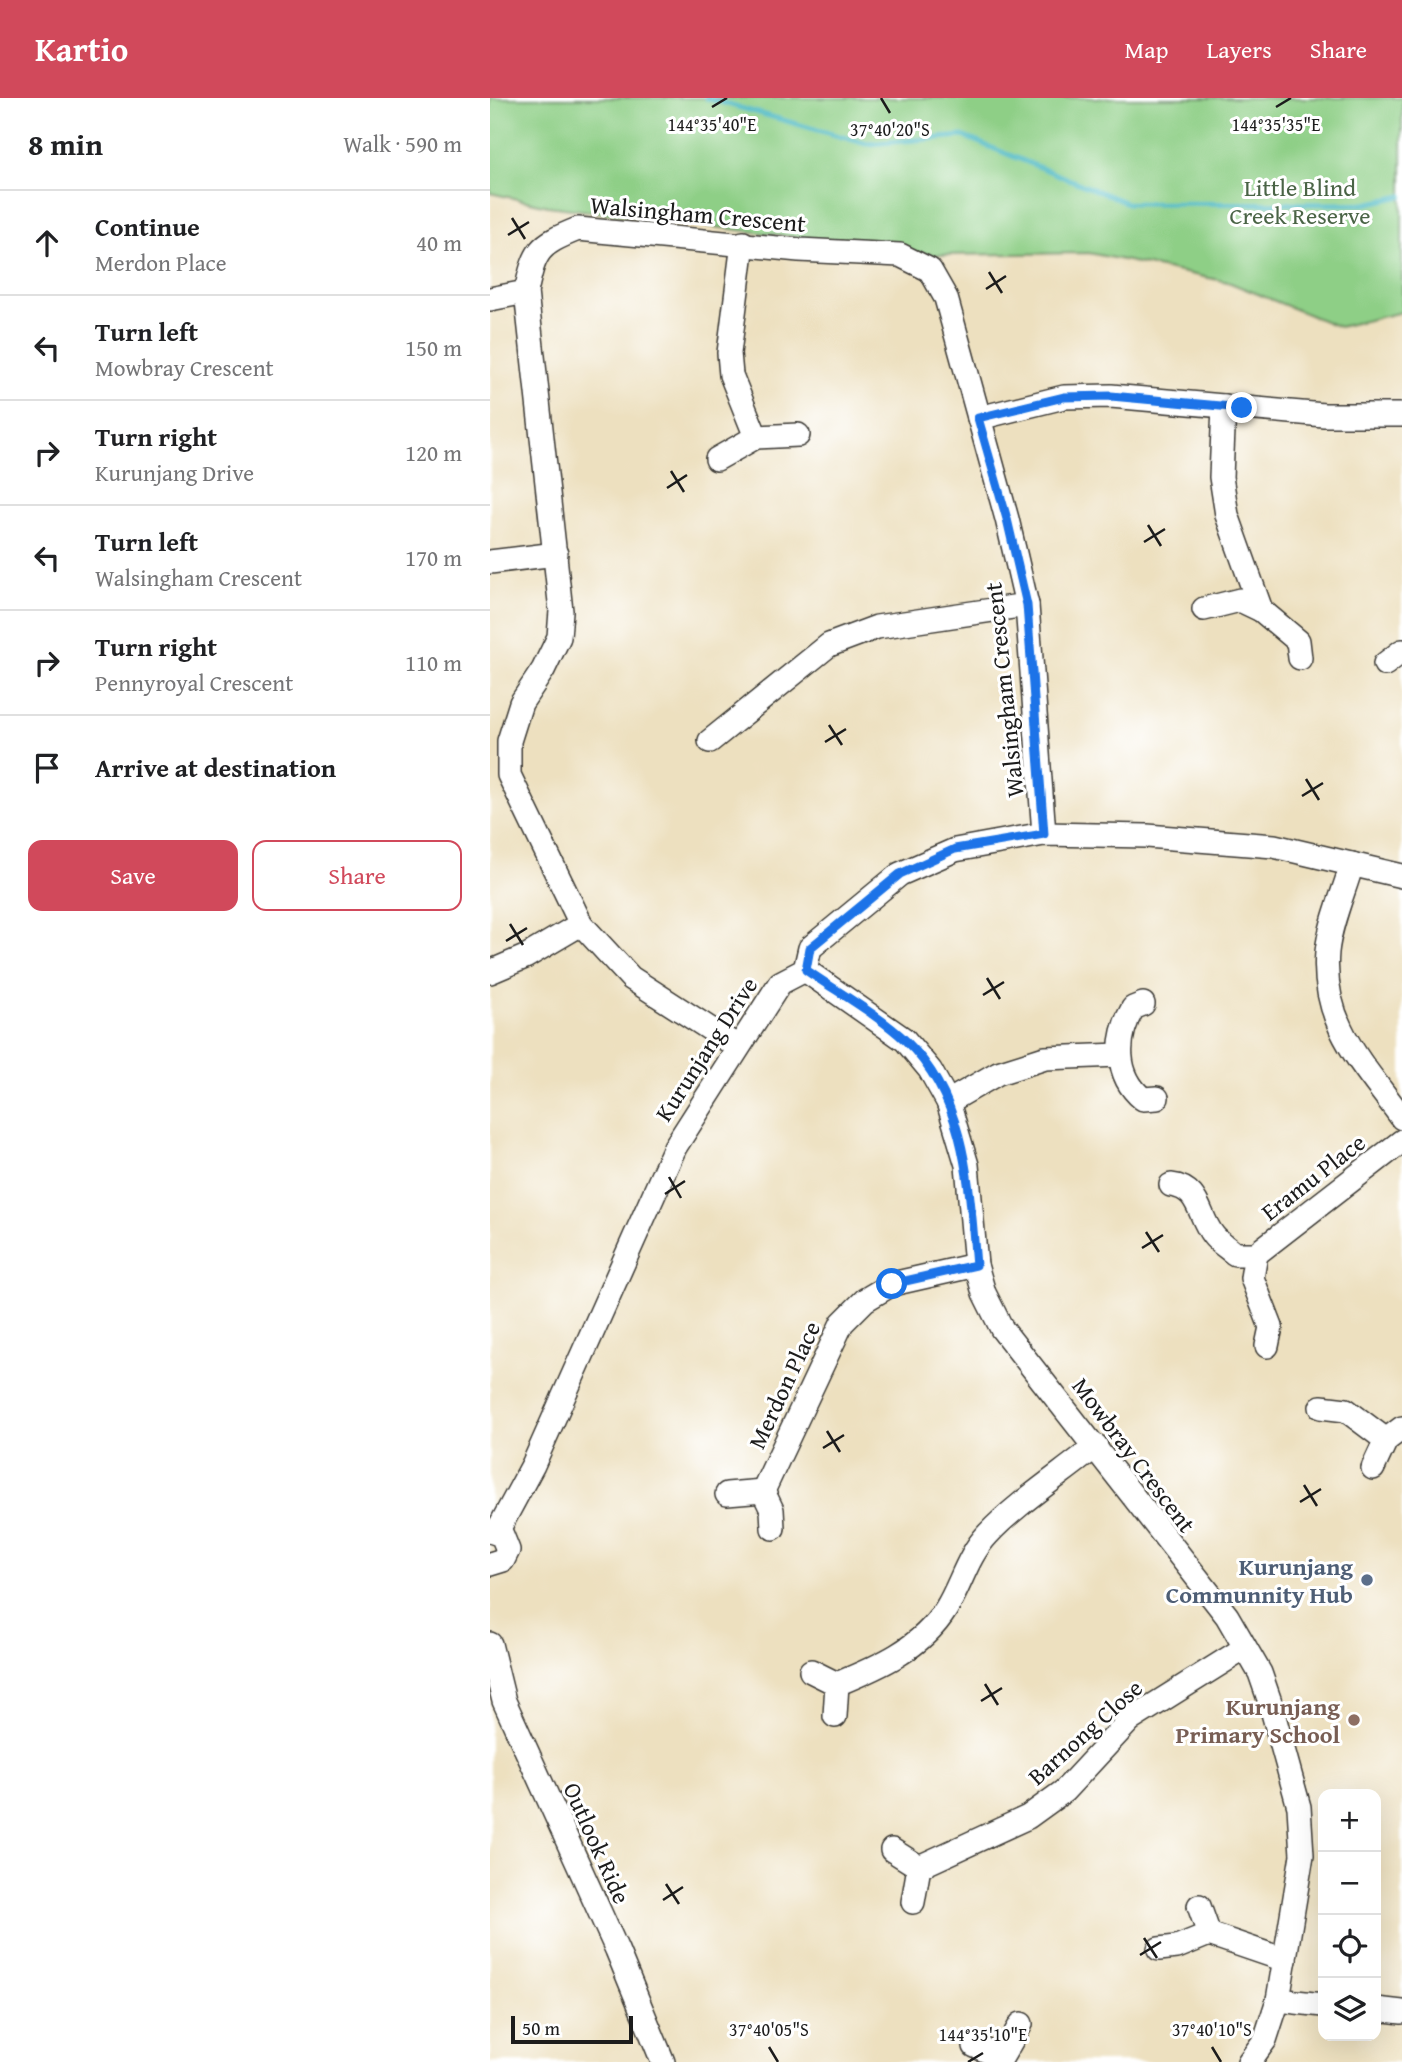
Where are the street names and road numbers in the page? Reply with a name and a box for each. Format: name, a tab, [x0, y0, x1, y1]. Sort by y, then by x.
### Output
street label: Walsingham Crescent	[589, 187, 808, 241]
street label: Walsingham Crescent	[975, 580, 1033, 799]
street label: Kurunjang Drive	[646, 970, 766, 1128]
street label: Eramu Place	[1253, 1125, 1373, 1229]
street label: Merdon Place	[739, 1315, 829, 1455]
street label: Mowbray Crescent	[1064, 1370, 1204, 1540]
street label: Barnong Close	[1020, 1671, 1150, 1793]
street label: Outlook Ride	[555, 1777, 639, 1909]

